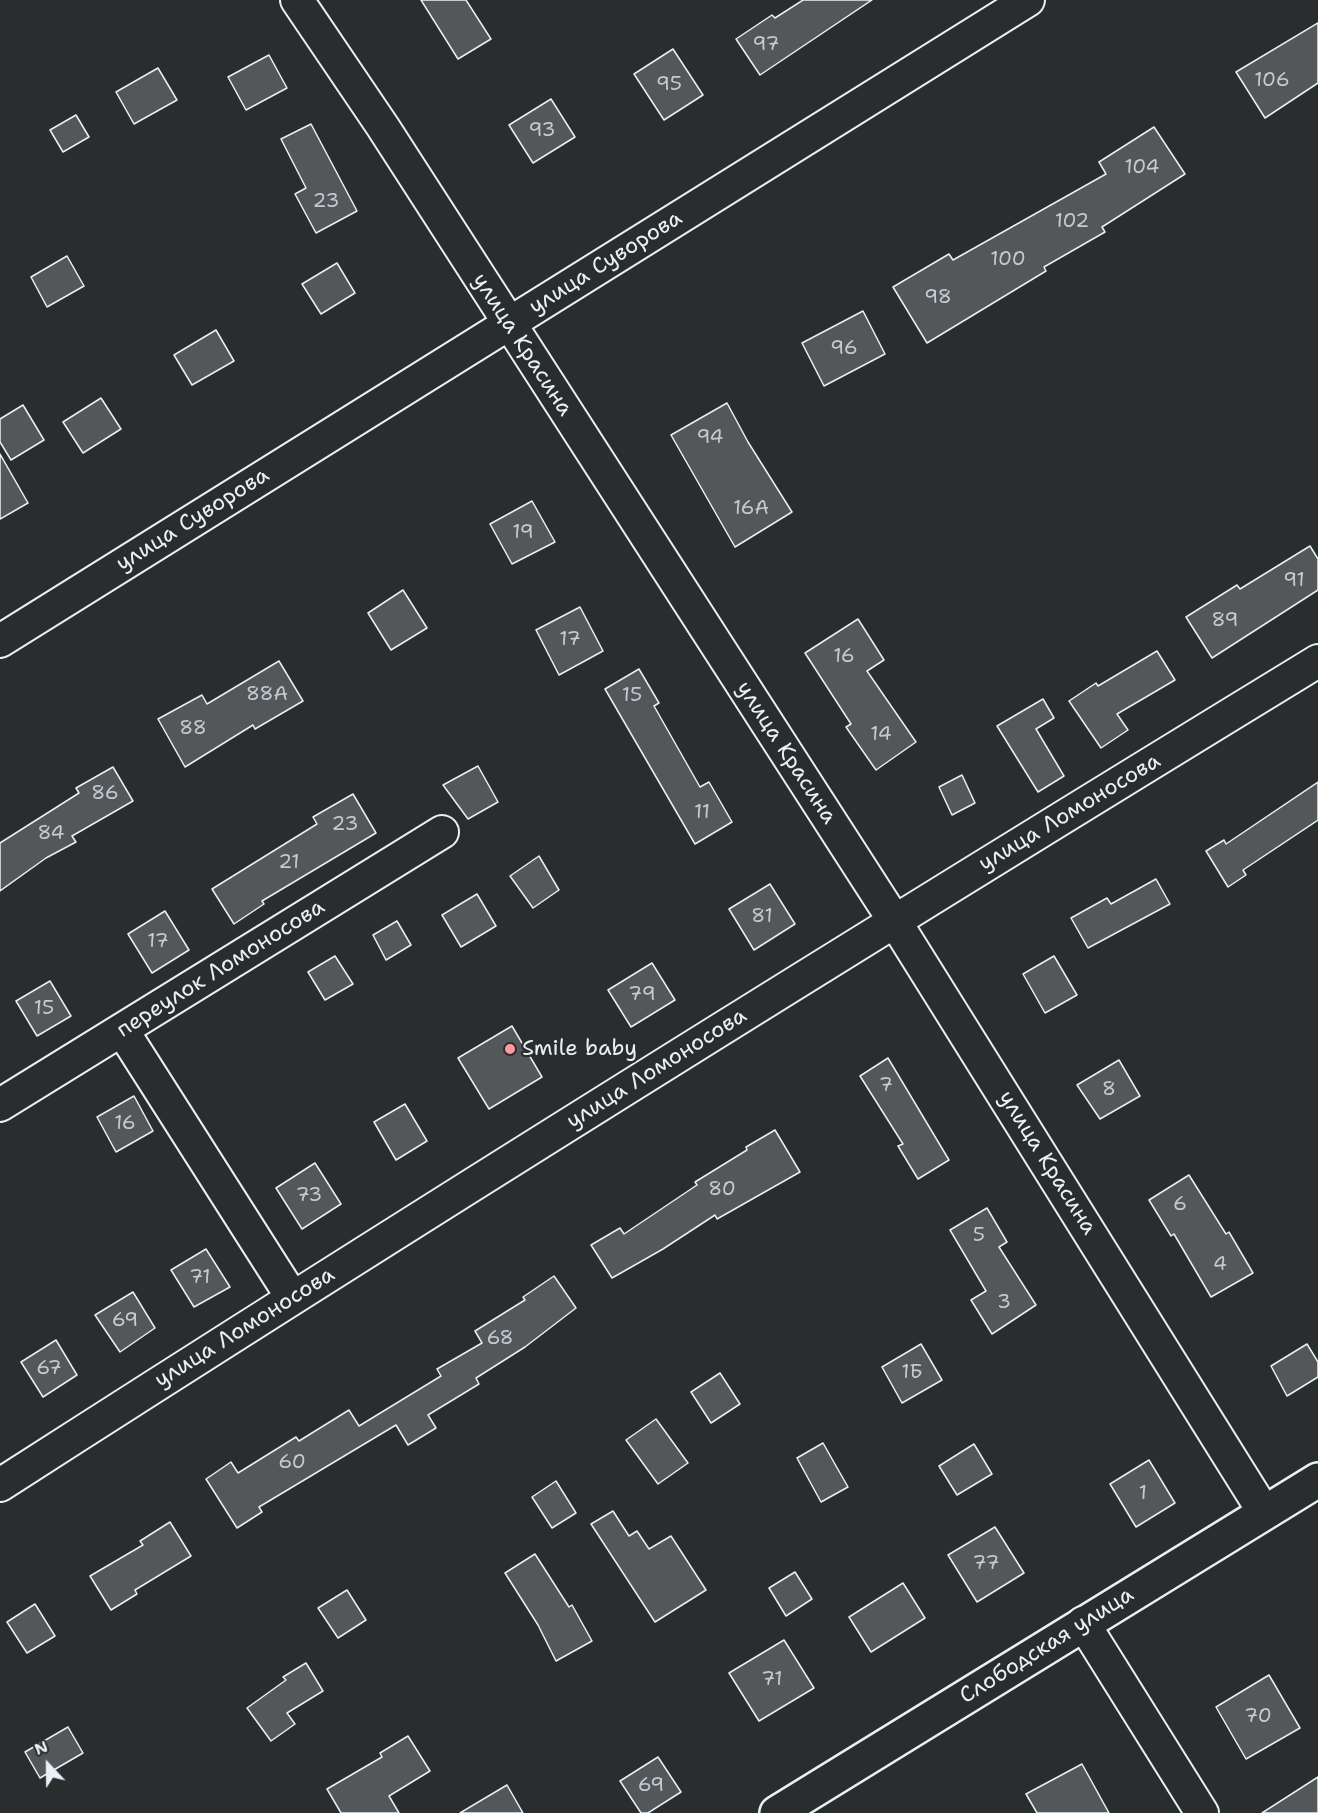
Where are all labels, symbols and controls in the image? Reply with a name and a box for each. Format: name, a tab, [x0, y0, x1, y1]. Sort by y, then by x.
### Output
house number: 97	[753, 33, 779, 57]
house number: 106	[1254, 69, 1290, 93]
house number: 95	[656, 73, 682, 97]
house number: 93	[528, 119, 556, 143]
house number: 104	[1124, 156, 1160, 180]
house number: 23	[313, 190, 339, 214]
street label: улица Суворова	[525, 205, 687, 321]
house number: 102	[1055, 210, 1089, 234]
house number: 100	[990, 248, 1026, 272]
street label: улица Красина	[466, 269, 578, 421]
house number: 98	[924, 286, 952, 310]
house number: 96	[830, 337, 858, 361]
house number: 94	[696, 426, 724, 450]
street label: улица Суворова	[112, 462, 274, 578]
house number: 16А	[733, 497, 769, 521]
house number: 19	[512, 521, 534, 545]
house number: 91	[1283, 569, 1305, 593]
house number: 89	[1212, 609, 1238, 633]
house number: 17	[559, 628, 581, 652]
house number: 16	[833, 645, 855, 669]
street label: улица Красина	[730, 677, 842, 829]
house number: 88А	[246, 683, 288, 707]
house number: 15	[622, 684, 642, 708]
house number: 88	[179, 717, 207, 741]
house number: 14	[870, 723, 892, 747]
street label: улица Ломоносова	[974, 748, 1166, 878]
house number: 86	[91, 782, 119, 806]
house number: 11	[694, 801, 710, 825]
house number: 23	[332, 813, 358, 837]
house number: 84	[37, 822, 65, 846]
house number: 21	[278, 851, 300, 875]
street label: переулок Ломоносова	[112, 894, 330, 1044]
house number: 81	[751, 905, 773, 929]
house number: 17	[147, 930, 169, 954]
house number: 79	[628, 983, 656, 1007]
house number: 15	[34, 997, 54, 1021]
street label: улица Ломоносова	[562, 1003, 752, 1135]
place label: Smile baby	[522, 1036, 637, 1062]
marker: Smile baby	[503, 1042, 517, 1056]
house number: 7	[879, 1074, 893, 1098]
house number: 8	[1102, 1078, 1116, 1102]
street label: улица Красина	[992, 1086, 1102, 1240]
house number: 16	[114, 1112, 136, 1136]
house number: 80	[708, 1178, 736, 1202]
house number: 73	[296, 1184, 322, 1208]
house number: 6	[1173, 1193, 1187, 1217]
house number: 5	[973, 1224, 985, 1248]
house number: 4	[1213, 1253, 1227, 1277]
street label: улица Ломоносова	[150, 1262, 340, 1394]
house number: 71	[189, 1266, 211, 1290]
house number: 3	[997, 1291, 1011, 1315]
house number: 69	[112, 1309, 138, 1333]
house number: 68	[486, 1327, 514, 1351]
house number: 67	[36, 1357, 62, 1381]
house number: 1Б	[901, 1361, 923, 1385]
house number: 60	[278, 1451, 306, 1475]
house number: 1	[1139, 1482, 1147, 1506]
house number: 77	[973, 1552, 999, 1576]
street label: Слободская улица	[955, 1582, 1139, 1710]
house number: 71	[761, 1668, 783, 1692]
house number: 70	[1244, 1705, 1272, 1729]
north arrow	[18, 1735, 78, 1795]
text: N	[31, 1736, 51, 1760]
house number: 69	[638, 1774, 664, 1798]

